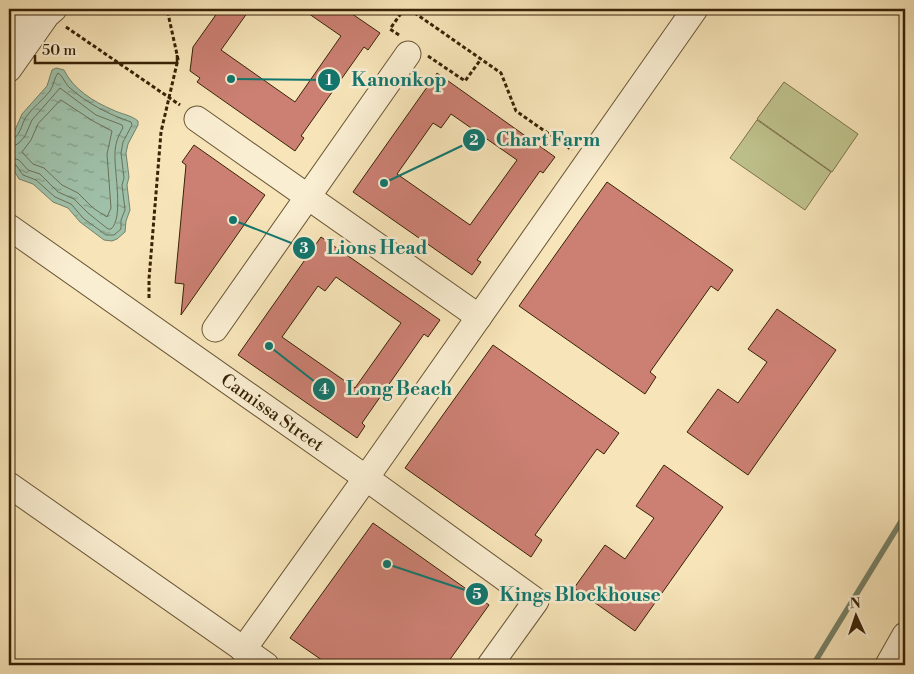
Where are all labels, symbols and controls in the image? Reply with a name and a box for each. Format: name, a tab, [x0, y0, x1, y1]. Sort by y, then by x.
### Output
scale bar	[35, 32, 178, 64]
text: 50 m	[42, 41, 76, 60]
callout: Kanonkop	[317, 63, 457, 97]
text: Kanonkop	[351, 68, 447, 92]
text: 1	[325, 71, 333, 90]
callout: Chart Farm	[461, 123, 611, 157]
text: Chart Farm	[496, 128, 600, 152]
text: 2	[469, 131, 479, 150]
callout: Lions Head	[292, 231, 438, 265]
text: Lions Head	[326, 236, 428, 260]
text: 3	[299, 239, 309, 258]
street label: Camissa Street	[216, 368, 329, 457]
callout: Long Beach	[311, 372, 462, 406]
text: Long Beach	[346, 377, 452, 401]
text: 4	[319, 380, 329, 399]
callout: Kings Blockhouse	[465, 577, 671, 611]
text: Kings Blockhouse	[499, 583, 661, 607]
text: 5	[472, 585, 482, 604]
north arrow	[832, 592, 882, 642]
text: N	[849, 595, 861, 613]

